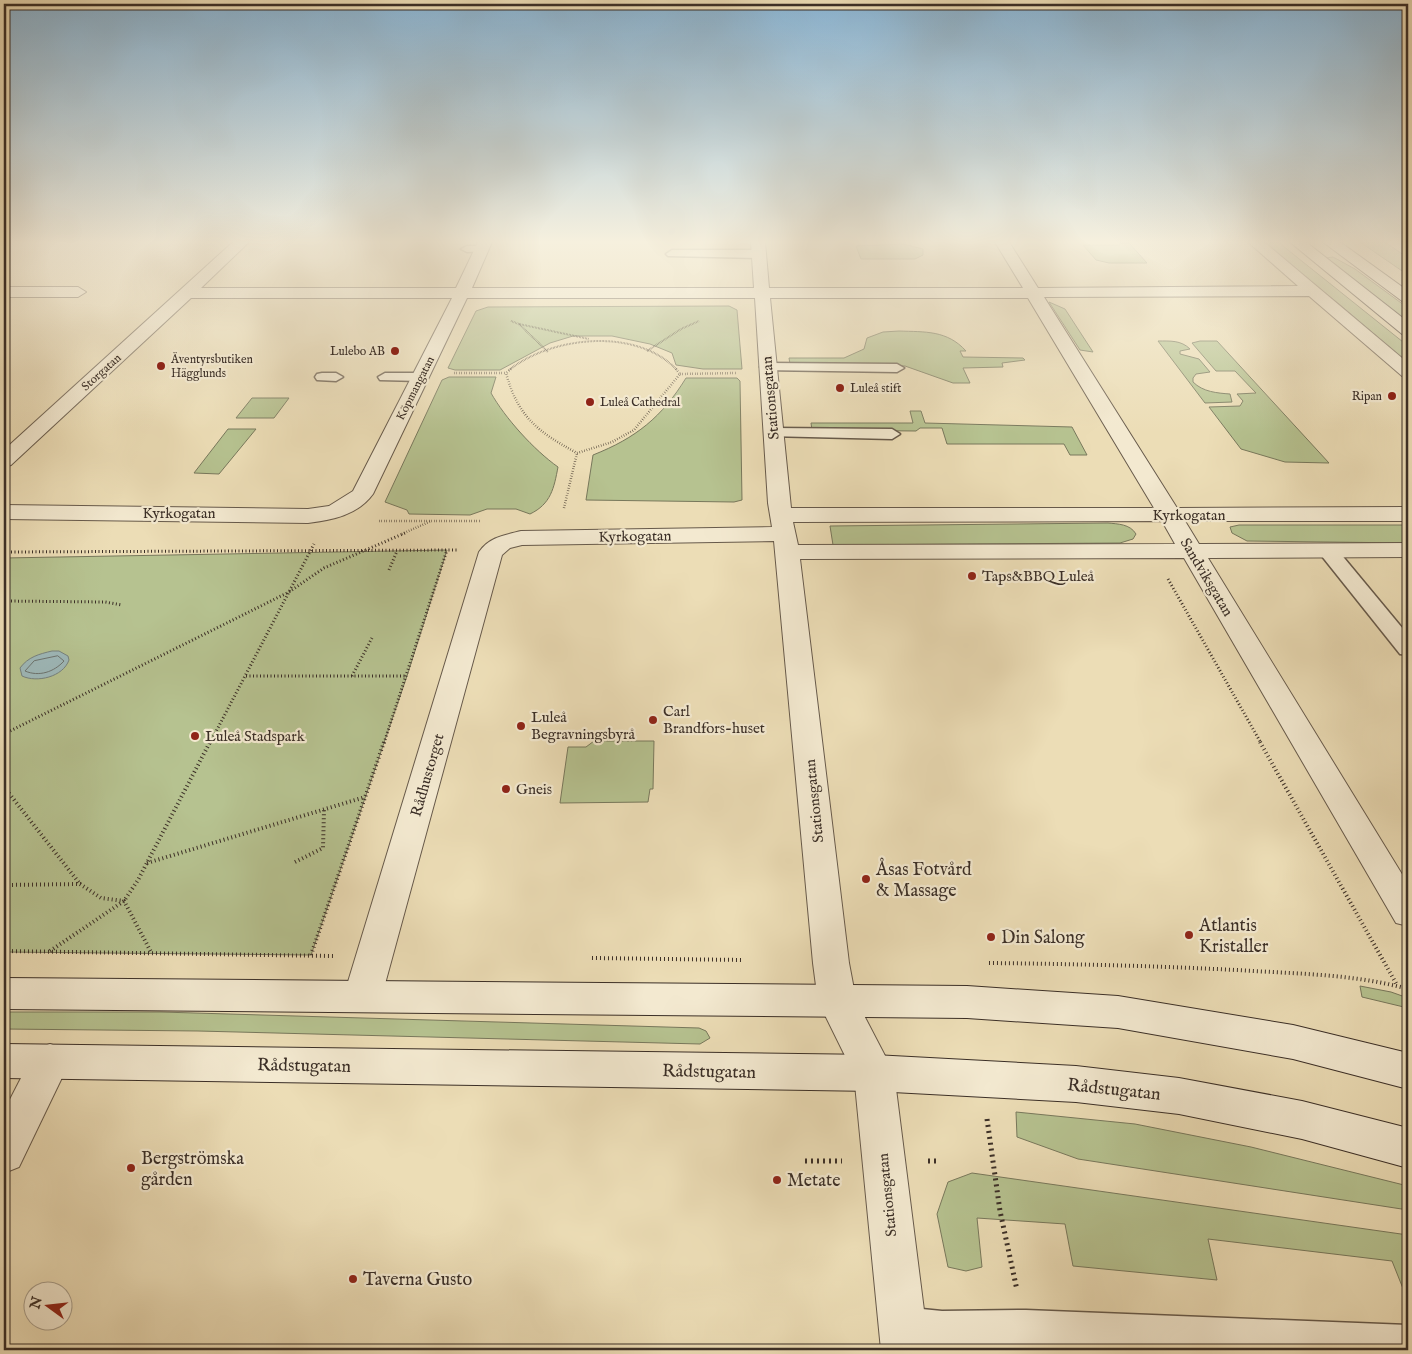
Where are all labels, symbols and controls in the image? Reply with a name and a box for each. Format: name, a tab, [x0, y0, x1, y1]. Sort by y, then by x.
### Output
place label: Lulebo AB	[330, 344, 385, 359]
marker: Lulebo AB	[389, 345, 401, 357]
street label: Storgatan	[78, 350, 125, 394]
place label: Äventyrsbutiken Hägglunds	[170, 351, 253, 381]
street label: Köpmangatan	[393, 353, 439, 423]
street label: Stationsgatan	[757, 355, 784, 441]
marker: Äventyrsbutiken Hägglunds	[155, 360, 167, 372]
place label: Luleå stift	[850, 381, 901, 396]
marker: Luleå stift	[834, 382, 846, 394]
place label: Ripan	[1352, 389, 1383, 405]
marker: Ripan	[1386, 390, 1398, 402]
place label: Luleå Cathedral	[600, 395, 681, 410]
marker: Luleå Cathedral	[584, 396, 596, 408]
street label: Kyrkogatan	[143, 504, 215, 523]
street label: Kyrkogatan	[1153, 506, 1225, 525]
street label: Kyrkogatan	[598, 526, 672, 547]
street label: Sandviksgatan	[1176, 535, 1237, 620]
place label: Taps&BBQ Luleå	[982, 567, 1095, 586]
marker: Taps&BBQ Luleå	[966, 570, 978, 582]
place label: Carl Brandfors-huset	[663, 702, 765, 738]
place label: Luleå Begravningsbyrå	[531, 708, 636, 744]
marker: Carl Brandfors-huset	[647, 714, 659, 726]
marker: Luleå Begravningsbyrå	[515, 720, 527, 732]
place label: Luleå Stadspark	[205, 727, 306, 746]
marker: Luleå Stadspark	[189, 730, 201, 742]
street label: Rådhustorget	[407, 731, 448, 819]
street label: Stationsgatan	[801, 758, 828, 844]
place label: Gneis	[516, 780, 552, 799]
marker: Gneis	[500, 783, 512, 795]
place label: Åsas Fotvård & Massage	[875, 857, 972, 903]
marker: Åsas Fotvård & Massage	[860, 873, 872, 885]
place label: Atlantis Kristaller	[1198, 915, 1269, 959]
place label: Din Salong	[1001, 927, 1085, 950]
marker: Atlantis Kristaller	[1183, 929, 1195, 941]
marker: Din Salong	[985, 931, 997, 943]
street label: Rådstugatan	[257, 1054, 352, 1079]
street label: Rådstugatan	[662, 1060, 757, 1085]
street label: Rådstugatan	[1066, 1074, 1162, 1107]
place label: Bergströmska gården	[141, 1148, 244, 1192]
street label: Stationsgatan	[874, 1152, 901, 1238]
marker: Bergströmska gården	[125, 1162, 137, 1174]
place label: Metate	[787, 1170, 840, 1193]
marker: Metate	[771, 1174, 783, 1186]
place label: Taverna Gusto	[363, 1269, 472, 1292]
marker: Taverna Gusto	[347, 1273, 359, 1285]
north arrow	[22, 1282, 72, 1332]
text: N	[26, 1295, 47, 1312]

